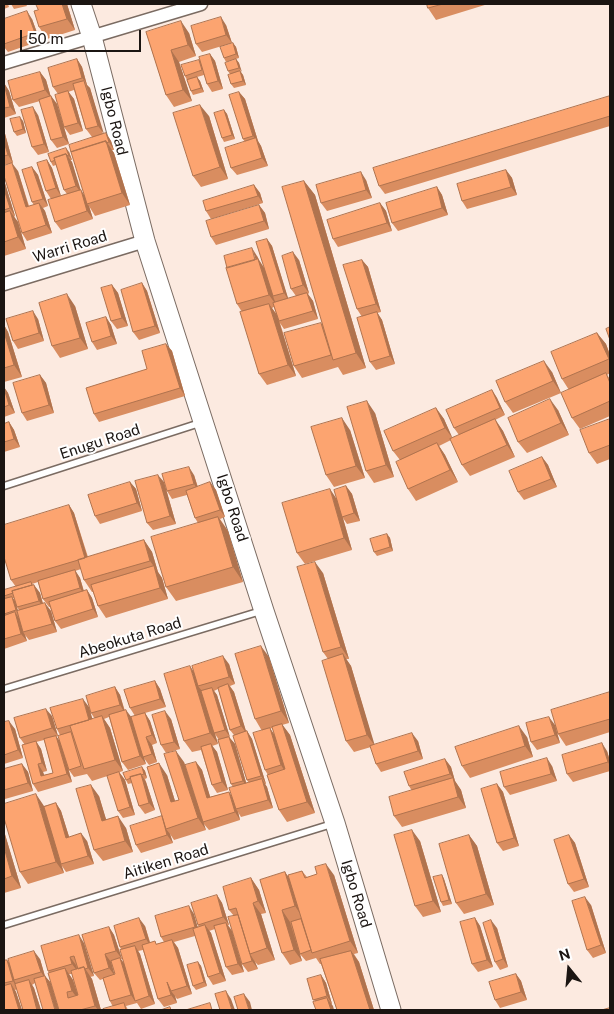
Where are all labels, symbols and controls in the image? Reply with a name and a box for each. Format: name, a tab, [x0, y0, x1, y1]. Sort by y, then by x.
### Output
scale bar	[22, 20, 144, 52]
text: 50 m	[28, 30, 63, 47]
street label: Igbo Road	[97, 85, 131, 157]
street label: Warri Road	[31, 227, 109, 267]
street label: Enugu Road	[58, 421, 142, 463]
street label: Igbo Road	[213, 472, 251, 544]
street label: Abeokuta Road	[76, 614, 184, 662]
street label: Aitiken Road	[121, 840, 211, 884]
street label: Igbo Road	[337, 858, 375, 930]
north arrow	[544, 944, 594, 994]
text: N	[557, 945, 572, 964]

